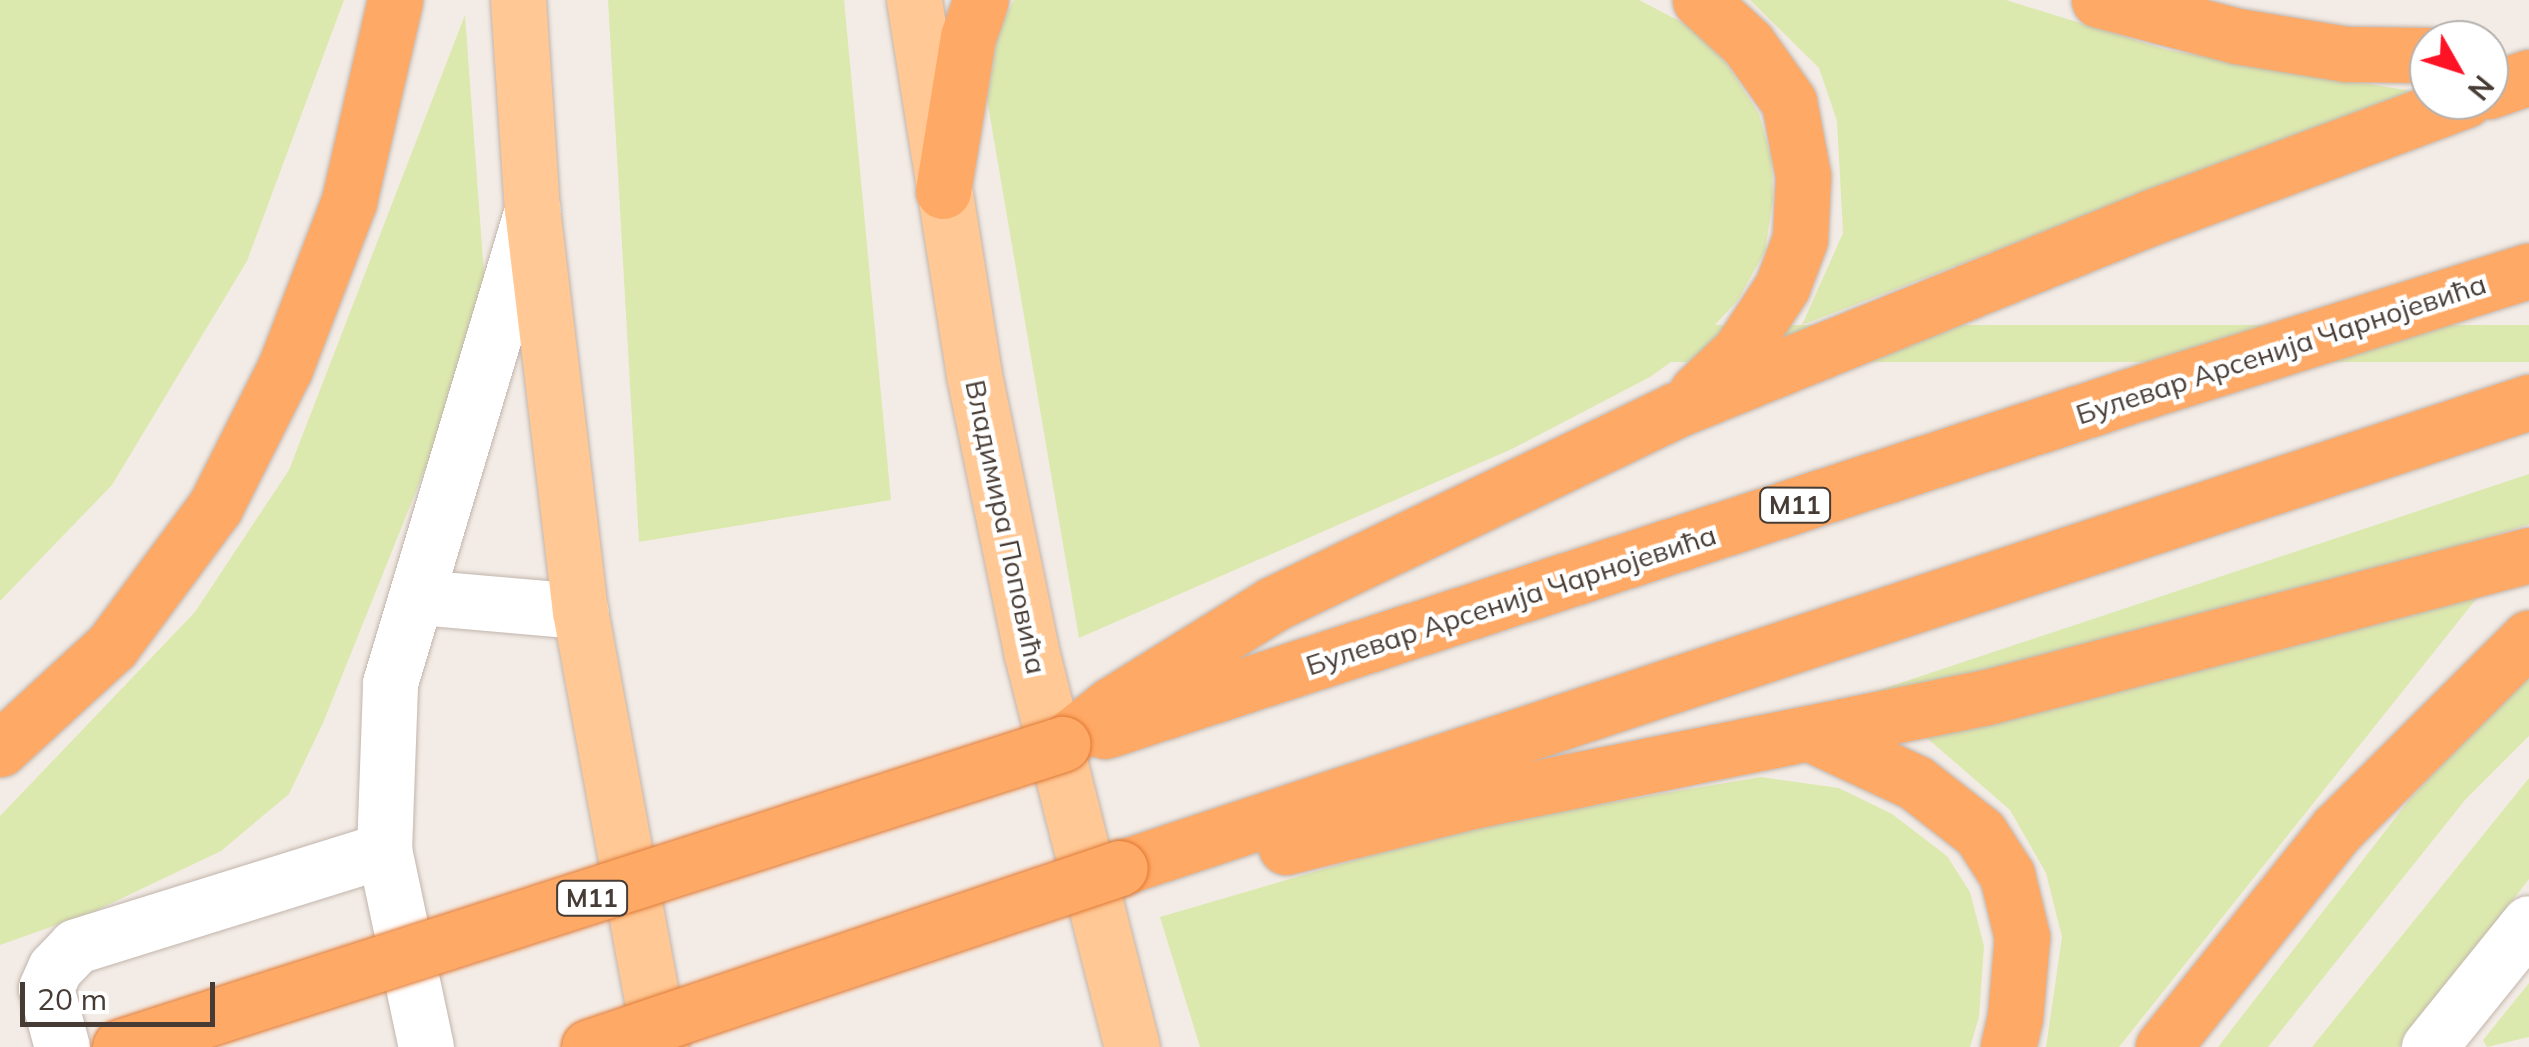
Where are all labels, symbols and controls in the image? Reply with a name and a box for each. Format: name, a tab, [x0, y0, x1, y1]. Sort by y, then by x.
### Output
north arrow	[2409, 20, 2509, 120]
text: N	[2461, 69, 2501, 107]
street label: Булевар Арсенија Чарнојевића	[2072, 267, 2490, 431]
street label: Владимира Поповића	[958, 377, 1054, 677]
road number: M11	[1758, 485, 1832, 525]
street label: Булевар Арсенија Чарнојевића	[1302, 518, 1720, 682]
road number: M11	[554, 878, 630, 918]
scale bar	[25, 962, 220, 1024]
text: 20 m	[37, 980, 107, 1018]

